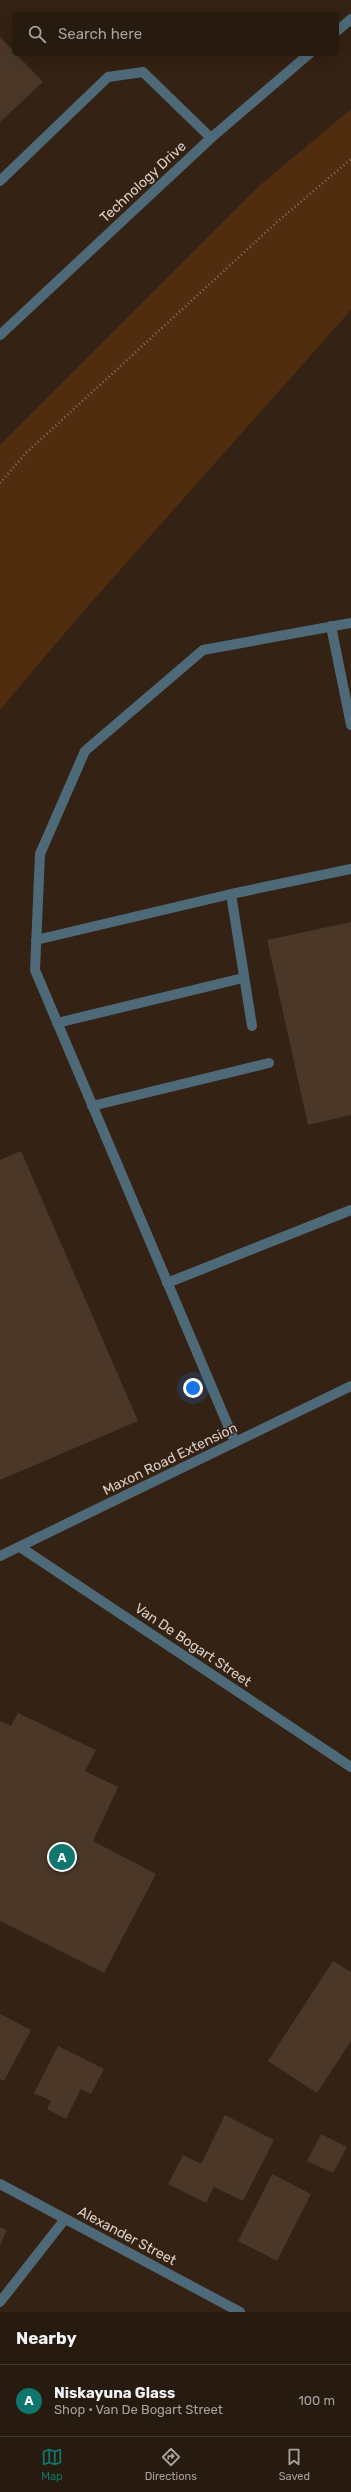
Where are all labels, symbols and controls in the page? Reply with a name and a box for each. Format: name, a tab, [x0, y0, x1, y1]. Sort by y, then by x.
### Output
search box	[12, 12, 339, 56]
icon: search	[26, 23, 48, 45]
text: Search here	[58, 25, 142, 43]
street label: Technology Drive	[96, 138, 190, 226]
your location	[183, 1378, 203, 1398]
street label: Maxon Road Extension	[100, 1419, 240, 1499]
street label: Van De Bogart Street	[131, 1600, 255, 1691]
pin: A	[49, 1842, 75, 1872]
street label: Alexander Street	[75, 2203, 180, 2269]
text: Nearby	[16, 2328, 77, 2348]
text: Niskayuna Glass	[54, 2384, 175, 2402]
text: A	[24, 2393, 34, 2408]
text: 100 m	[298, 2393, 335, 2408]
text: Shop · Van De Bogart Street	[54, 2402, 223, 2417]
tab: Map	[41, 2446, 63, 2483]
tab: Directions	[145, 2446, 197, 2483]
tab: Saved	[279, 2446, 310, 2483]

